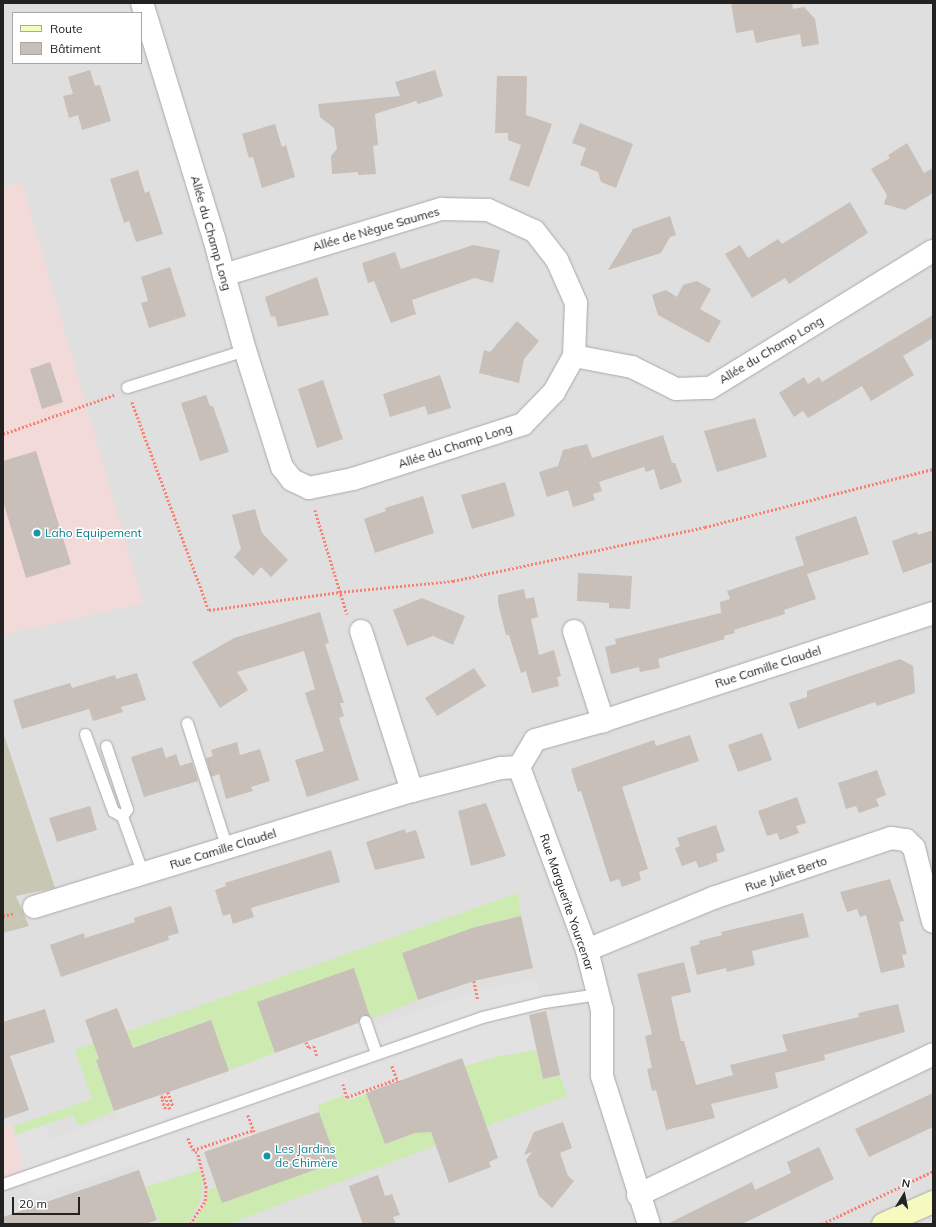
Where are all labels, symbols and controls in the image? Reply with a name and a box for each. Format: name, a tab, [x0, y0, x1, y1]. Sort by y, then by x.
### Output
legend	[12, 12, 142, 64]
text: Route	[50, 21, 83, 36]
text: Bâtiment	[50, 41, 101, 56]
street label: Allée du Champ Long	[188, 174, 234, 292]
street label: Allée de Nègue Saumes	[311, 204, 441, 254]
street label: Allée du Champ Long	[716, 313, 826, 387]
street label: Allée du Champ Long	[396, 421, 514, 471]
place label: Laho Equipement	[45, 526, 142, 540]
marker: Laho Equipement	[32, 528, 42, 538]
street label: Rue Camille Claudel	[713, 643, 823, 691]
street label: Rue Camille Claudel	[168, 826, 278, 872]
street label: Rue Marguerite Yourcenar	[537, 832, 597, 972]
street label: Rue Juliet Berto	[743, 853, 829, 895]
place label: Les Jardins de Chimère	[275, 1142, 338, 1170]
marker: Les Jardins de Chimère	[262, 1151, 272, 1161]
north arrow	[884, 1175, 924, 1215]
text: N	[901, 1176, 911, 1191]
scale bar	[14, 1189, 82, 1215]
text: 20 m	[19, 1196, 47, 1211]

